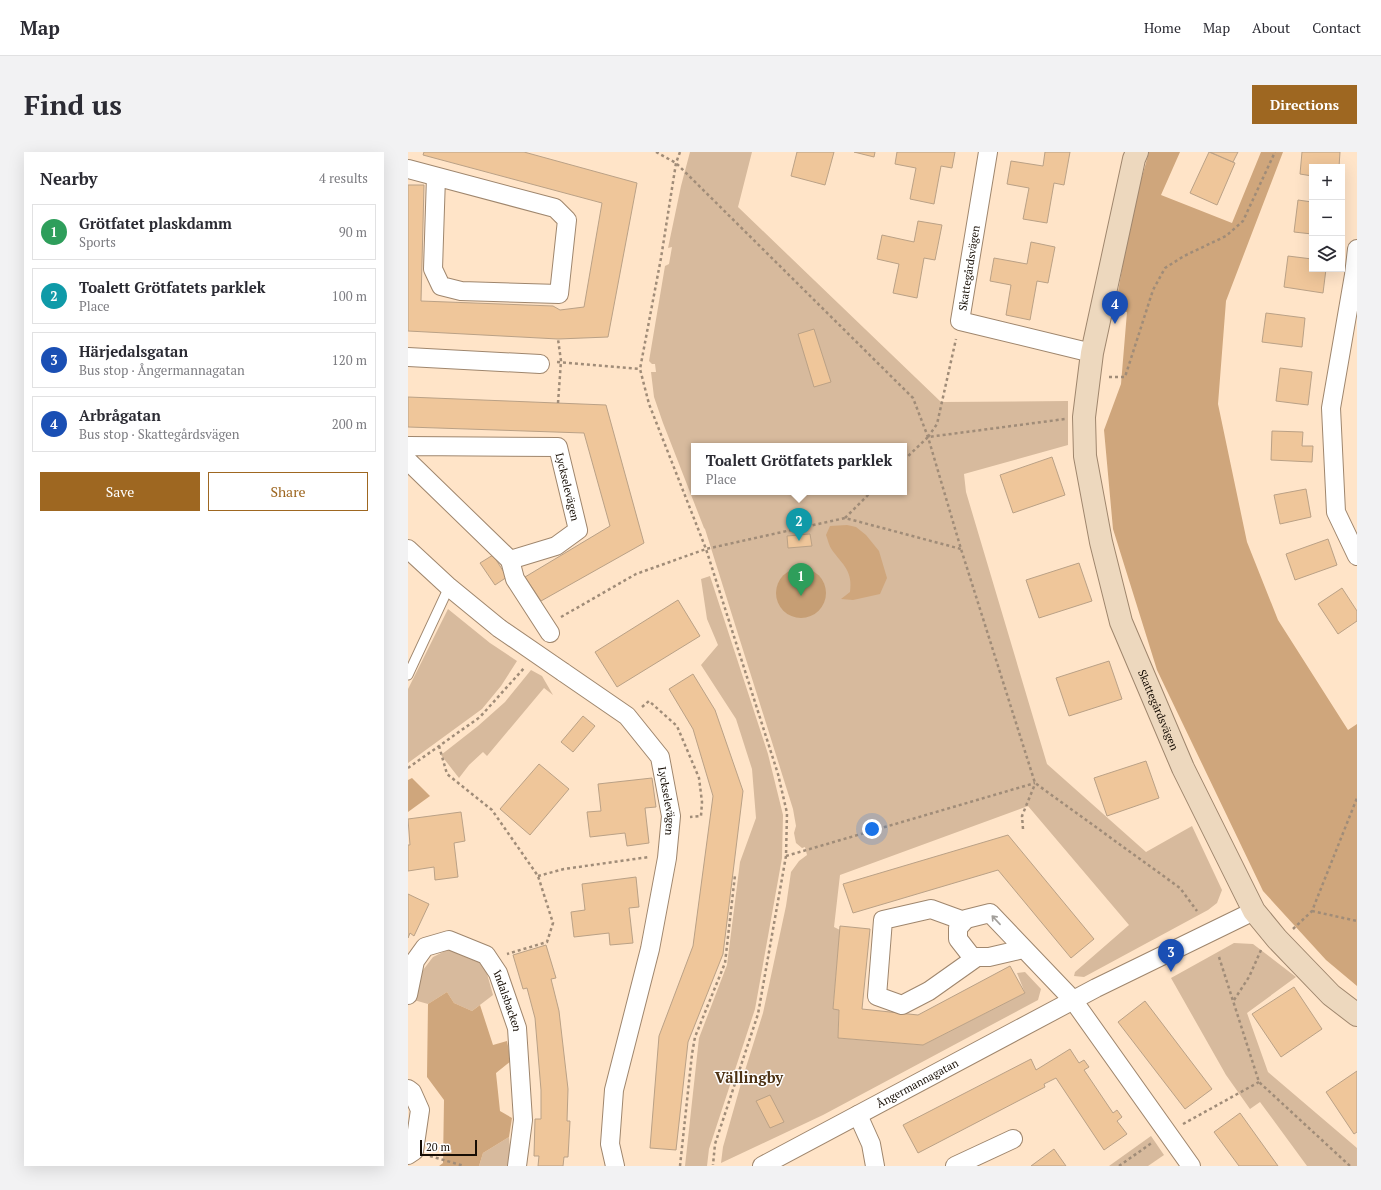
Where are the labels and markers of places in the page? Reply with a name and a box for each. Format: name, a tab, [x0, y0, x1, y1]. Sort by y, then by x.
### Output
pin: 4	[1102, 291, 1128, 324]
pin: 2	[786, 508, 812, 541]
pin: 1	[788, 563, 814, 596]
pin: 3	[1158, 939, 1184, 972]

